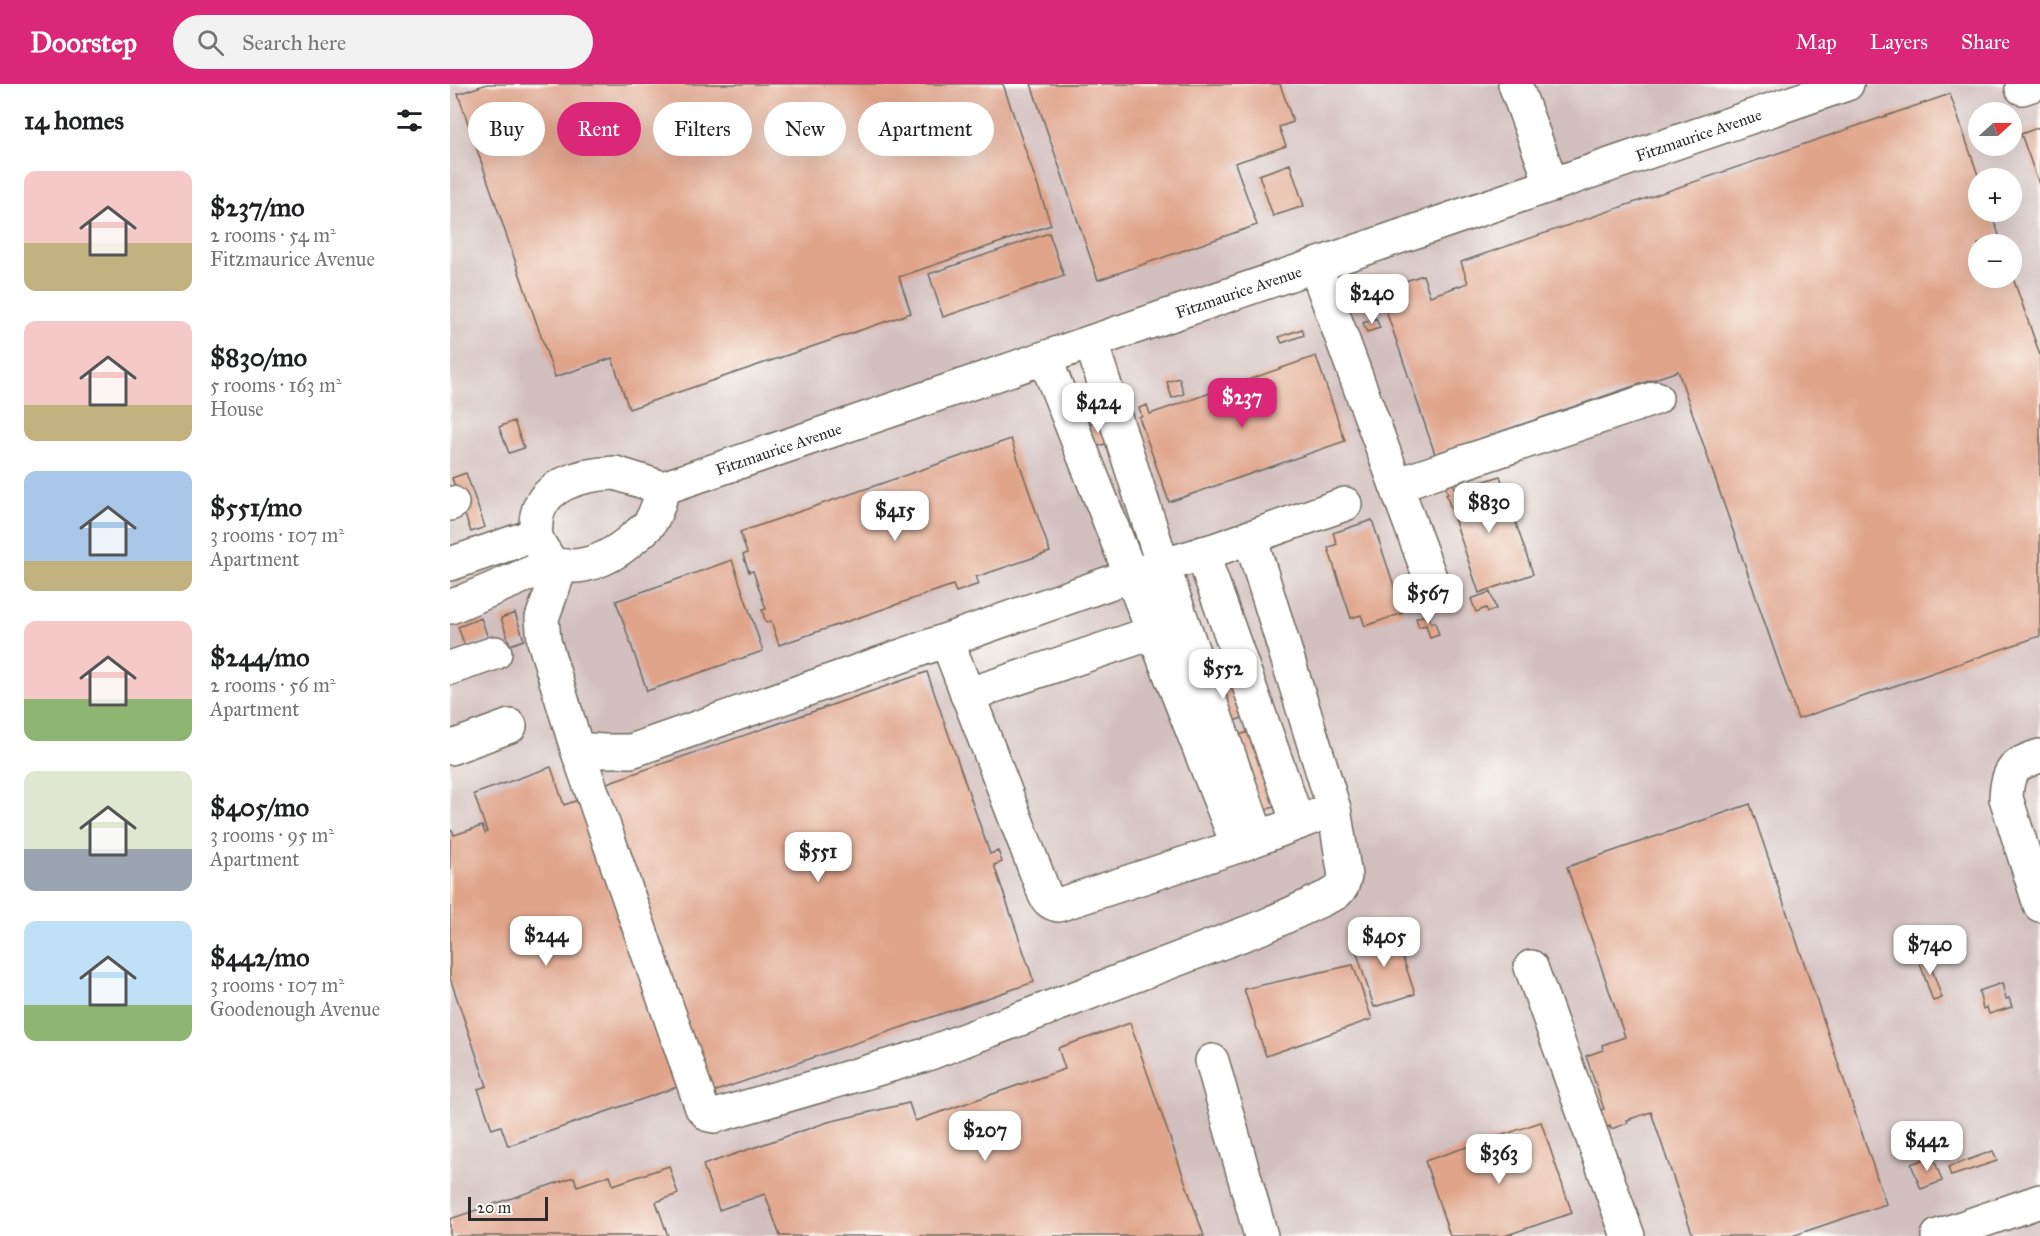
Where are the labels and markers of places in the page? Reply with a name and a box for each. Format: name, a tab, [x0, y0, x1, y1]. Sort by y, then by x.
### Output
pin: $240	[1336, 274, 1408, 325]
pin: $237	[1206, 378, 1278, 429]
pin: $424	[1062, 383, 1134, 434]
pin: $830	[1453, 483, 1525, 534]
pin: $415	[859, 491, 931, 542]
pin: $567	[1392, 574, 1464, 625]
pin: $552	[1187, 649, 1259, 700]
pin: $551	[782, 832, 854, 883]
pin: $244	[510, 916, 582, 967]
pin: $405	[1348, 917, 1420, 968]
pin: $740	[1894, 925, 1966, 976]
pin: $207	[949, 1111, 1021, 1162]
pin: $442	[1891, 1121, 1963, 1172]
pin: $363	[1463, 1134, 1535, 1185]

